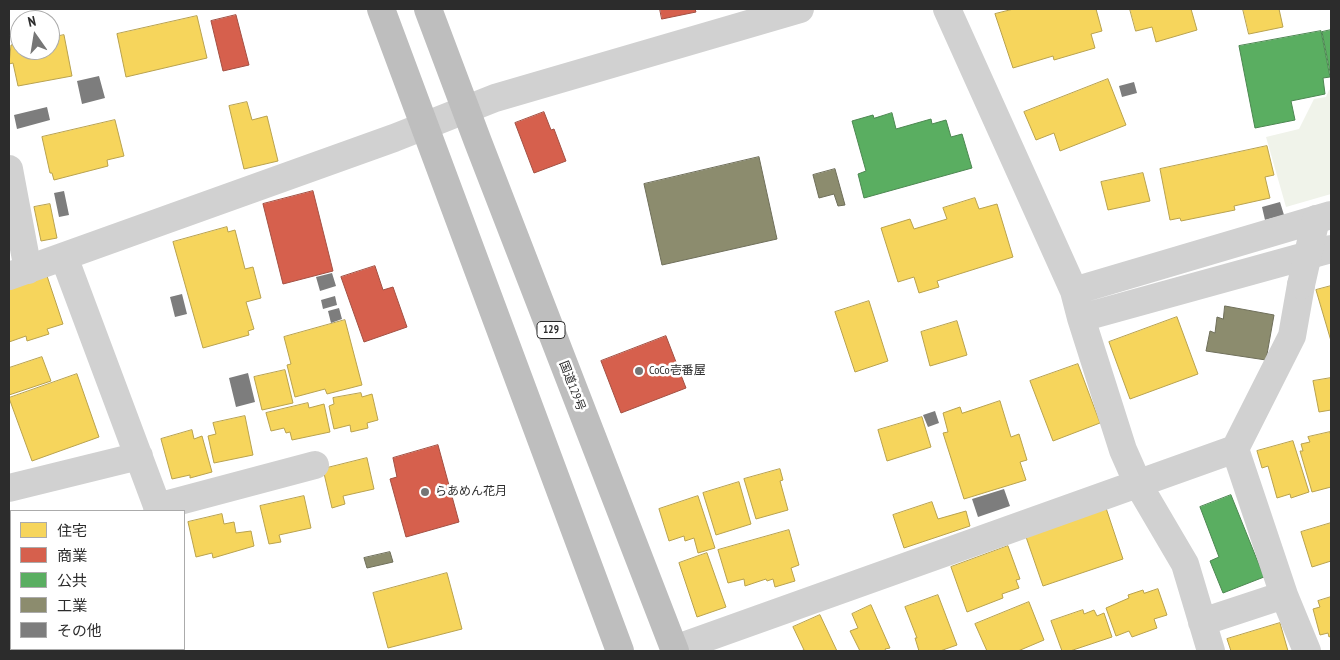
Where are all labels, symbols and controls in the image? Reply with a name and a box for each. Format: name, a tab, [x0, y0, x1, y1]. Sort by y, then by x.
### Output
north arrow	[10, 10, 60, 60]
text: N	[26, 12, 38, 31]
road number: 129	[537, 322, 565, 338]
street label: 国道129号	[556, 359, 588, 413]
place label: CoCo壱番屋	[649, 364, 706, 378]
marker: CoCo壱番屋	[633, 365, 645, 377]
place label: らあめん花月	[435, 485, 507, 499]
marker: らあめん花月	[419, 486, 431, 498]
legend	[10, 510, 185, 650]
text: 住宅	[57, 521, 87, 540]
text: 商業	[57, 546, 87, 565]
text: 公共	[57, 571, 87, 590]
text: 工業	[57, 596, 87, 615]
text: その他	[57, 621, 102, 640]

